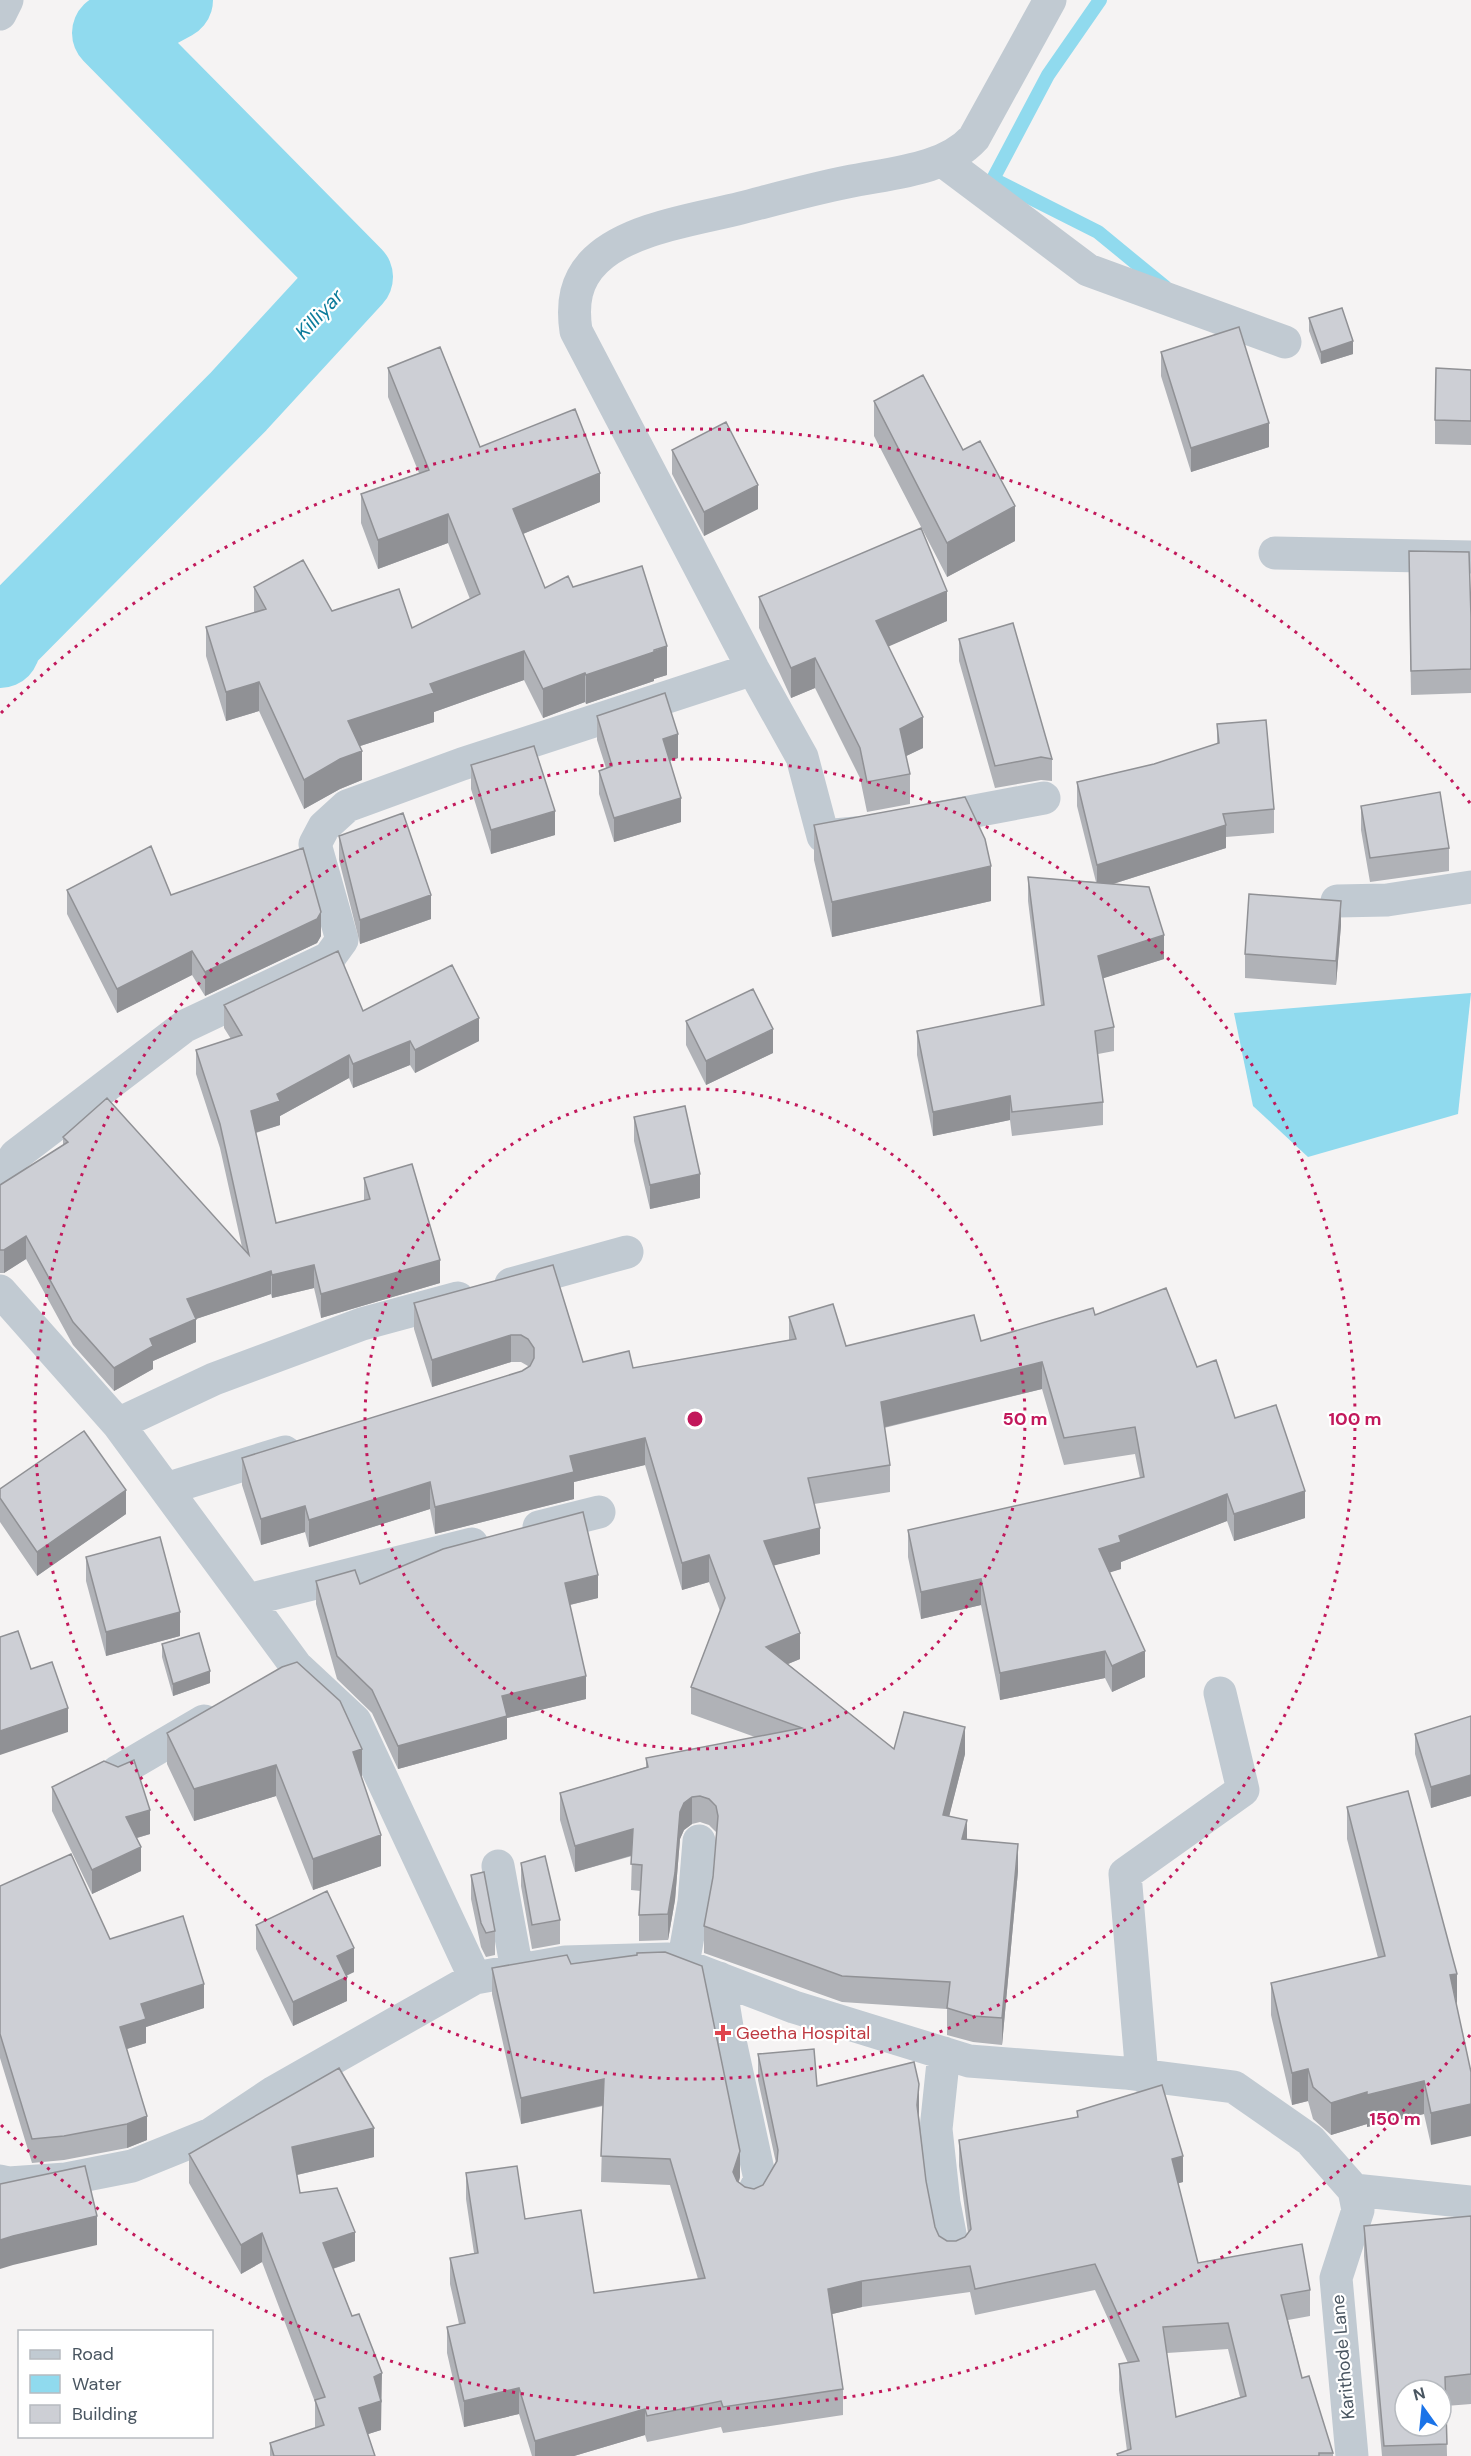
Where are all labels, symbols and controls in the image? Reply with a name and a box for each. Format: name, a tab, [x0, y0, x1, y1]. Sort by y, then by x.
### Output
water label: Killiyar	[289, 283, 349, 345]
text: 50 m	[1002, 1407, 1048, 1431]
text: 100 m	[1328, 1407, 1382, 1431]
centre of rings	[685, 1409, 705, 1429]
place label: Geetha Hospital	[736, 2021, 870, 2045]
marker: Geetha Hospital	[714, 2024, 732, 2042]
text: 150 m	[1369, 2107, 1421, 2131]
street label: Karithode Lane	[1326, 2294, 1360, 2420]
legend	[18, 2330, 213, 2438]
text: Road	[72, 2342, 114, 2366]
text: Water	[72, 2372, 122, 2396]
north arrow	[1393, 2378, 1453, 2438]
text: N	[1411, 2382, 1428, 2406]
text: Building	[72, 2402, 137, 2426]

